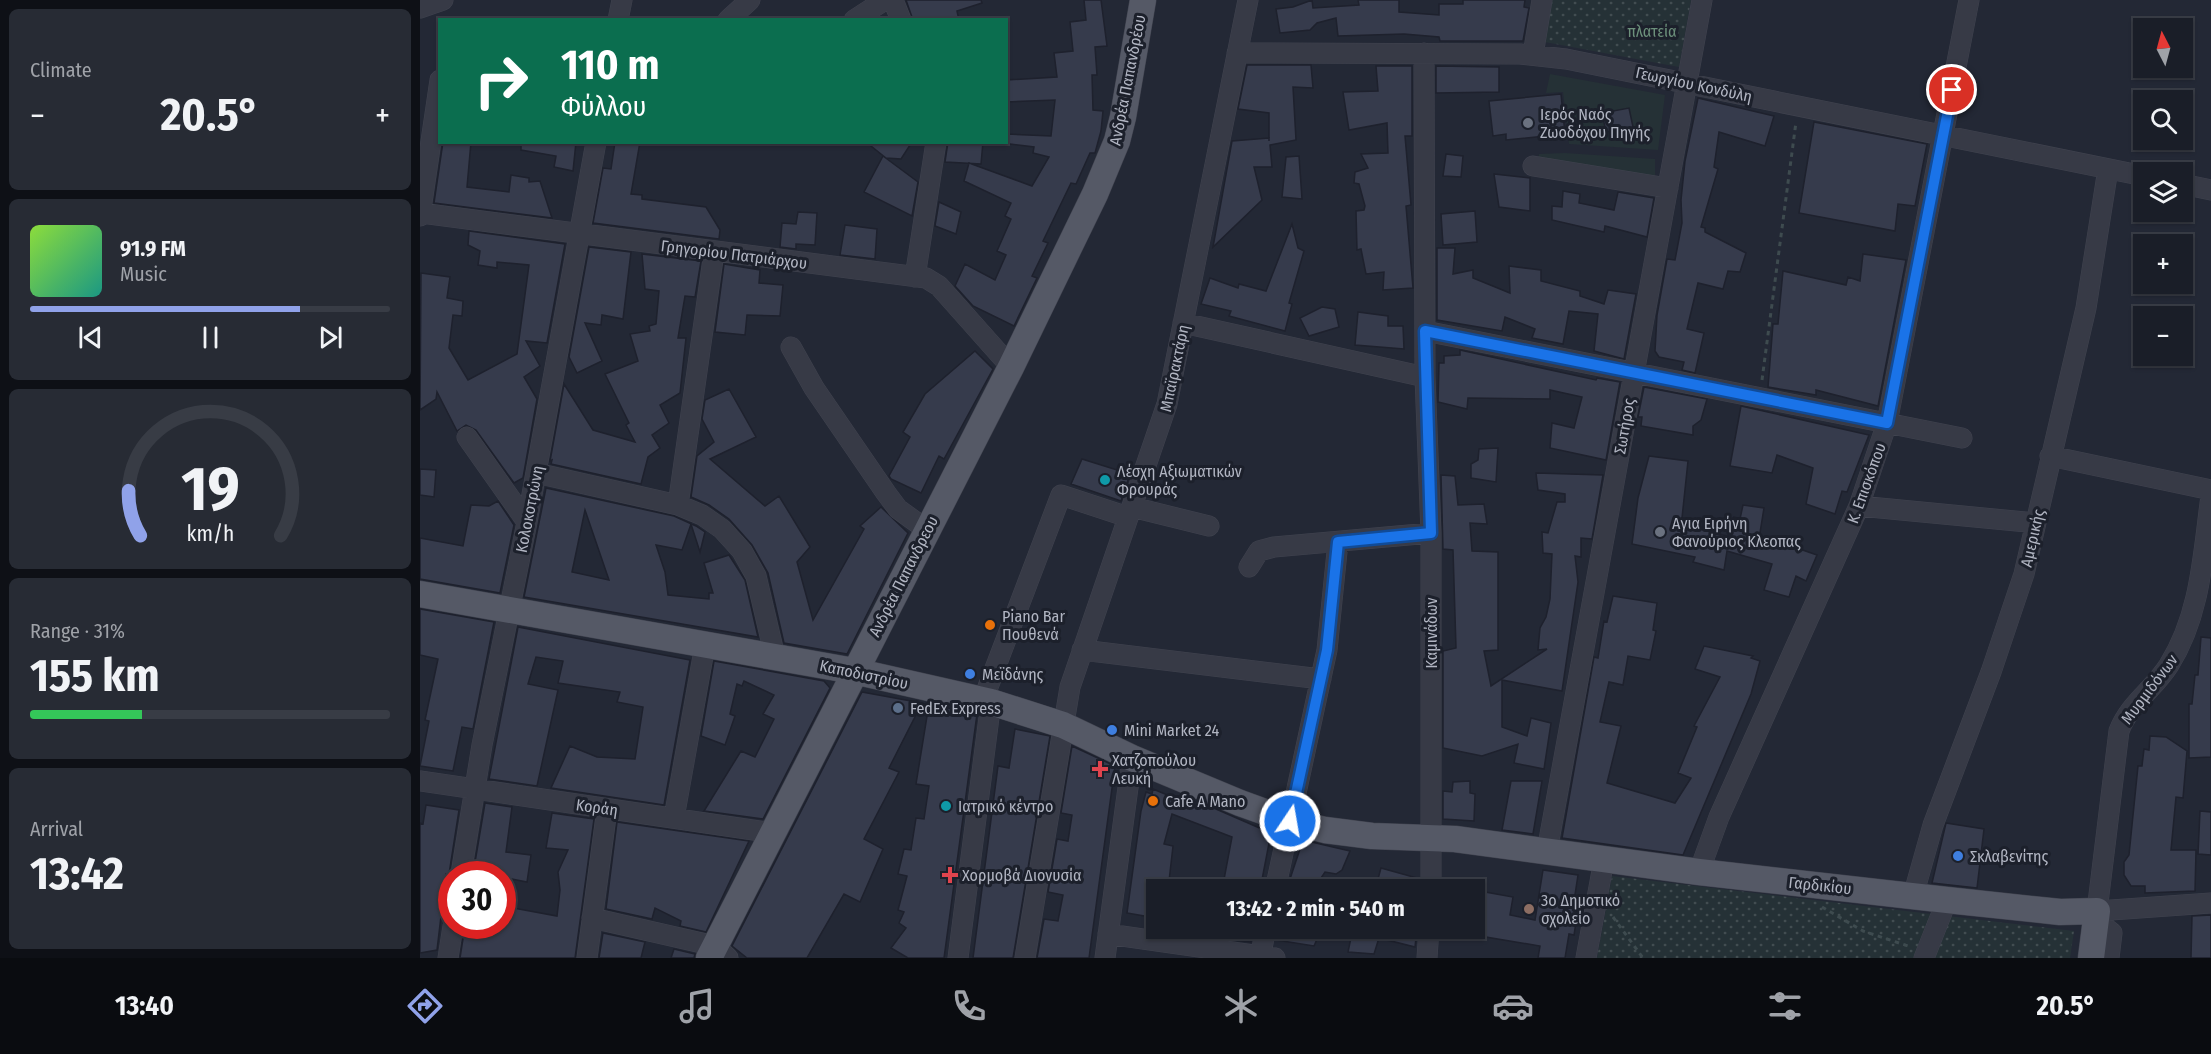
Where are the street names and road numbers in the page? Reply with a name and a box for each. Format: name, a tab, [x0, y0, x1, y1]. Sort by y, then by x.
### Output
street label: Ανδρέα Παπανδρέου	[1105, 13, 1149, 147]
street label: Γεωργίου Κονδύλη	[1634, 63, 1754, 106]
street label: Γρηγορίου Πατριάρχου	[660, 236, 808, 273]
street label: Μπαϊρακτάρη	[1156, 323, 1193, 413]
street label: Σωτήρος	[1610, 397, 1639, 455]
street label: Κ. Επισκόπου	[1843, 440, 1890, 526]
street label: Κολοκοτρώνη	[512, 464, 547, 554]
street label: Αμερικής	[2017, 507, 2048, 569]
street label: Ανδρέα Παπανδρεου	[865, 513, 942, 640]
street label: Καμινάδων	[1422, 597, 1441, 669]
street label: Μυρμιδόνων	[2117, 651, 2182, 728]
street label: Καποδιστρίου	[818, 656, 910, 693]
street label: Κοράη	[575, 795, 619, 820]
street label: Γαρδικίου	[1787, 873, 1852, 898]

